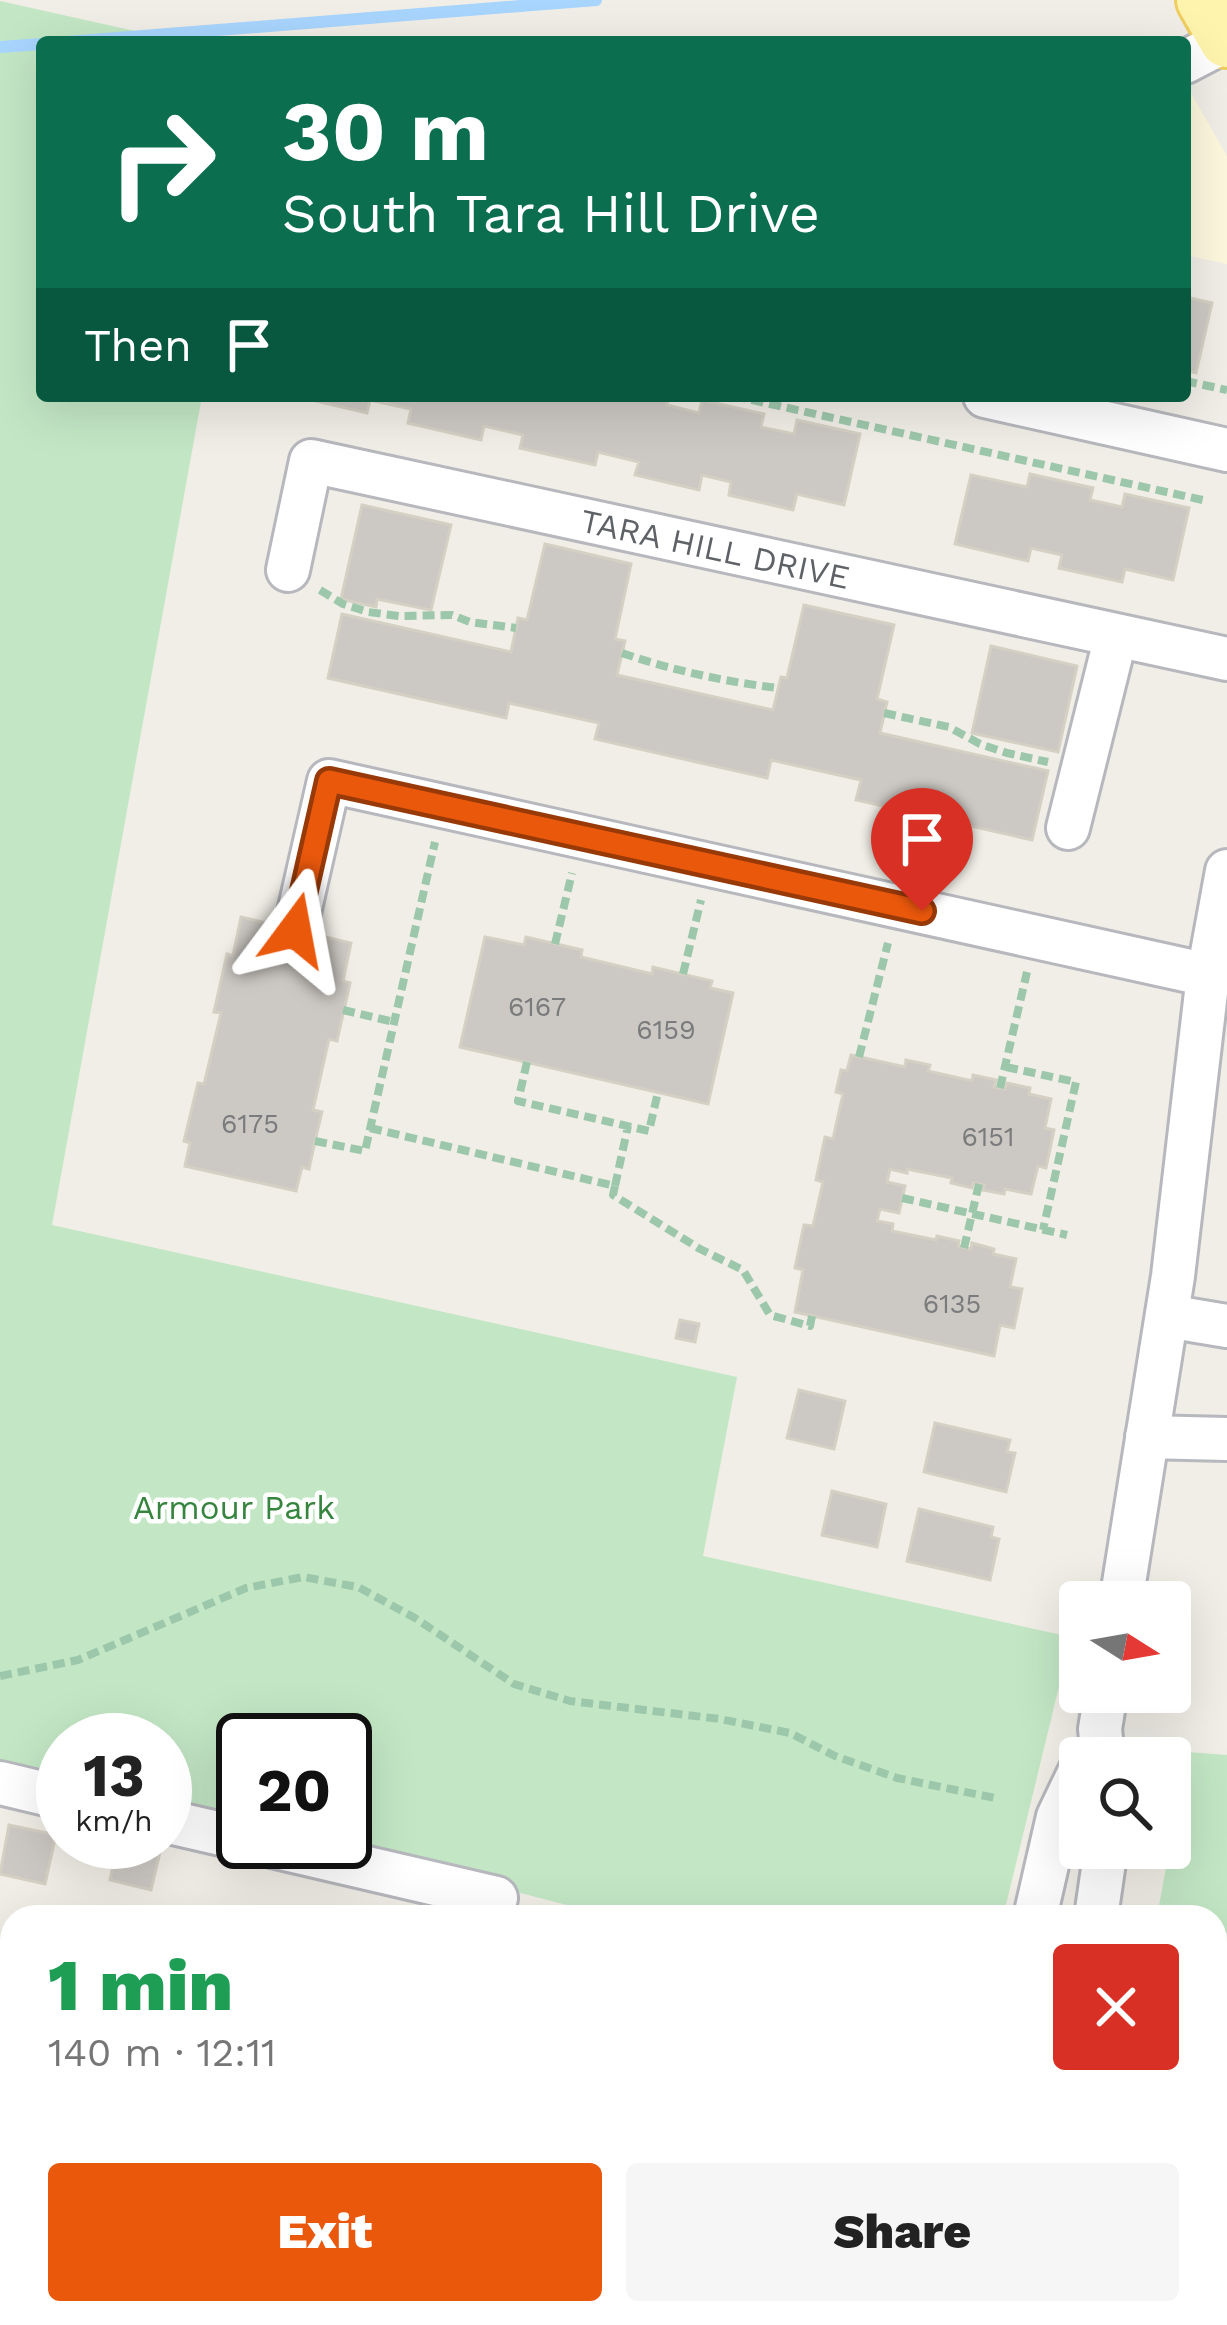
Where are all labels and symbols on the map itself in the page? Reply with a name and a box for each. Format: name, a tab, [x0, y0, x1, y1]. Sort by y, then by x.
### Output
street label: TARA HILL DRIVE	[577, 501, 853, 597]
pin	[871, 788, 973, 911]
position arrow	[232, 867, 358, 993]
house number: 6167	[508, 991, 566, 1023]
house number: 6159	[636, 1014, 696, 1046]
house number: 6175	[221, 1108, 279, 1140]
house number: 6151	[961, 1121, 1015, 1153]
house number: 6135	[923, 1288, 981, 1320]
park label: Armour Park	[133, 1488, 335, 1527]
north arrow	[1059, 1581, 1191, 1713]
speed limit sign: 20	[216, 1713, 372, 1869]

